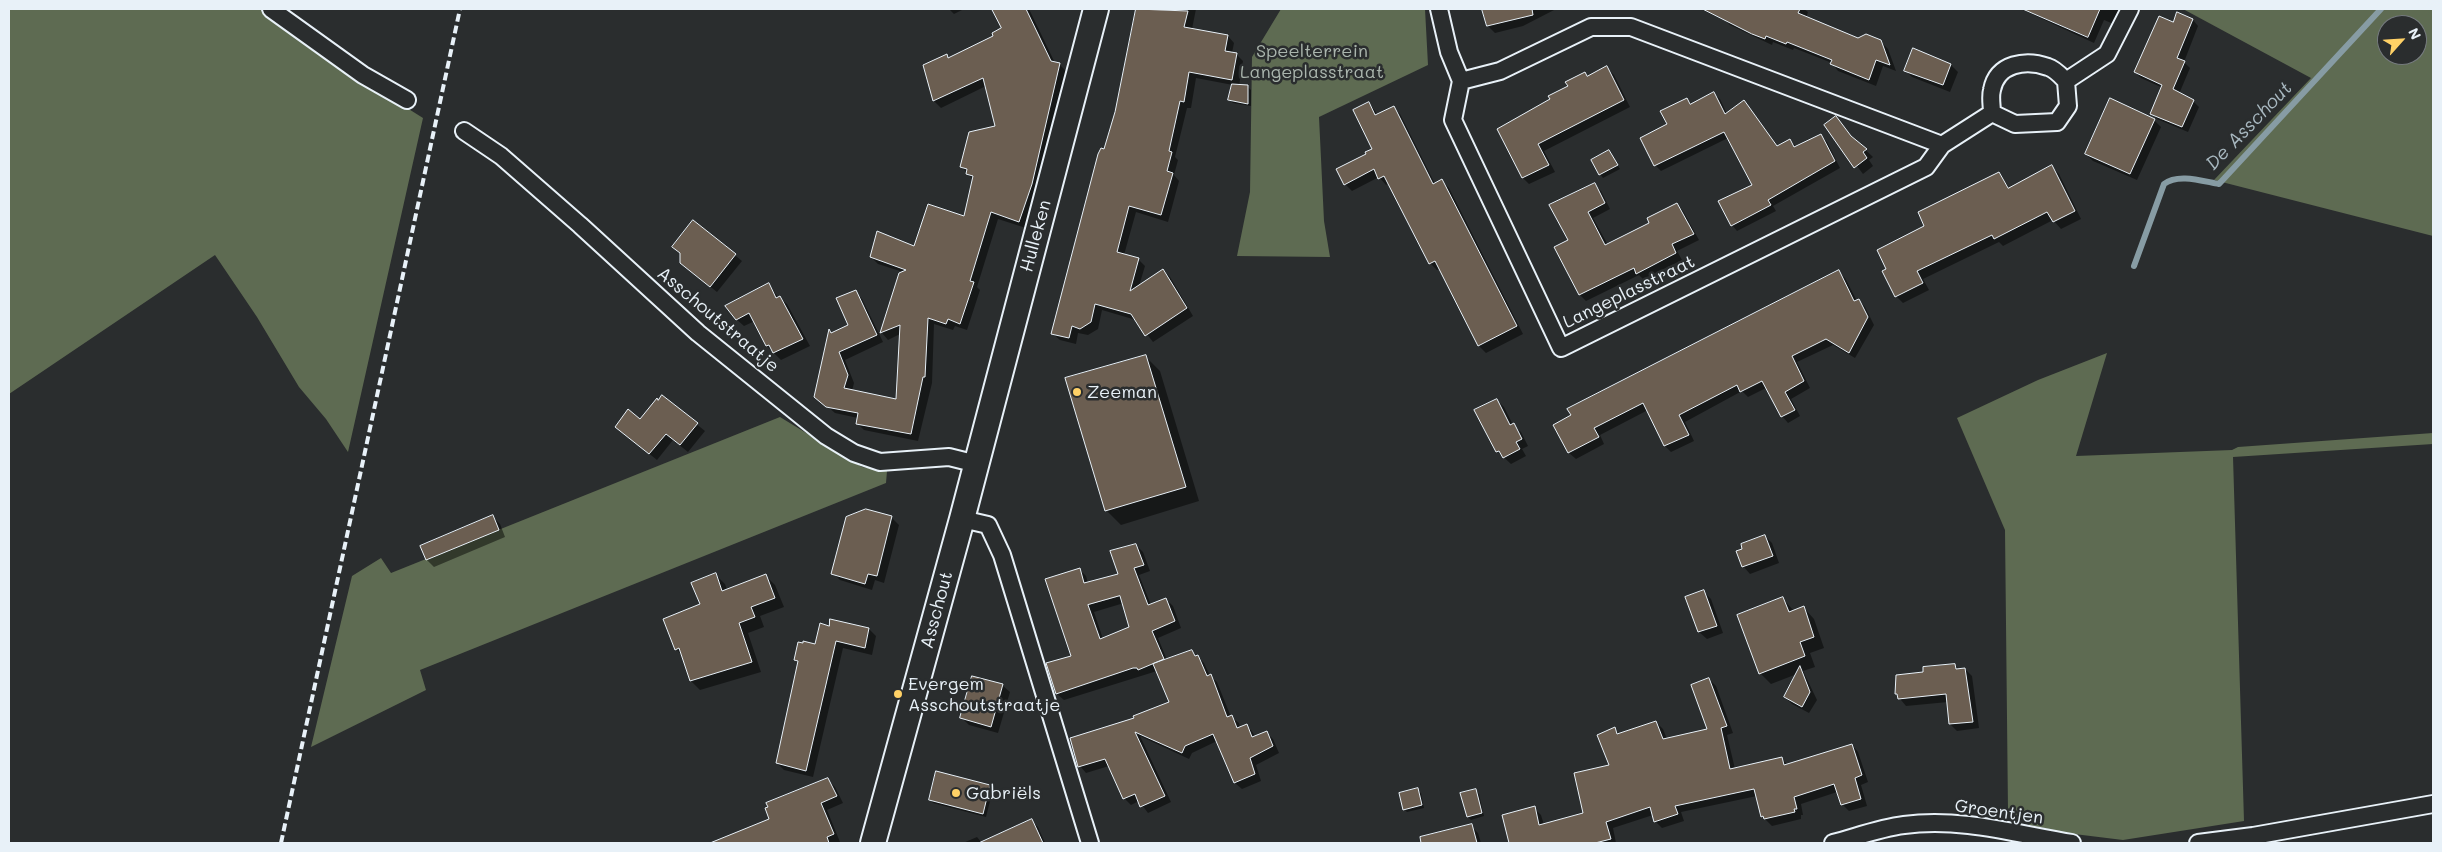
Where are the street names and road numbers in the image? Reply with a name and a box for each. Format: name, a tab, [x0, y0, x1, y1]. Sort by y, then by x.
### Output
street label: Hulleken	[1016, 198, 1056, 274]
street label: Langeplasstraat	[1560, 251, 1698, 333]
street label: Asschoutstraatje	[653, 263, 783, 377]
street label: Asschout	[916, 569, 958, 651]
street label: Groentjen	[1953, 795, 2045, 829]

